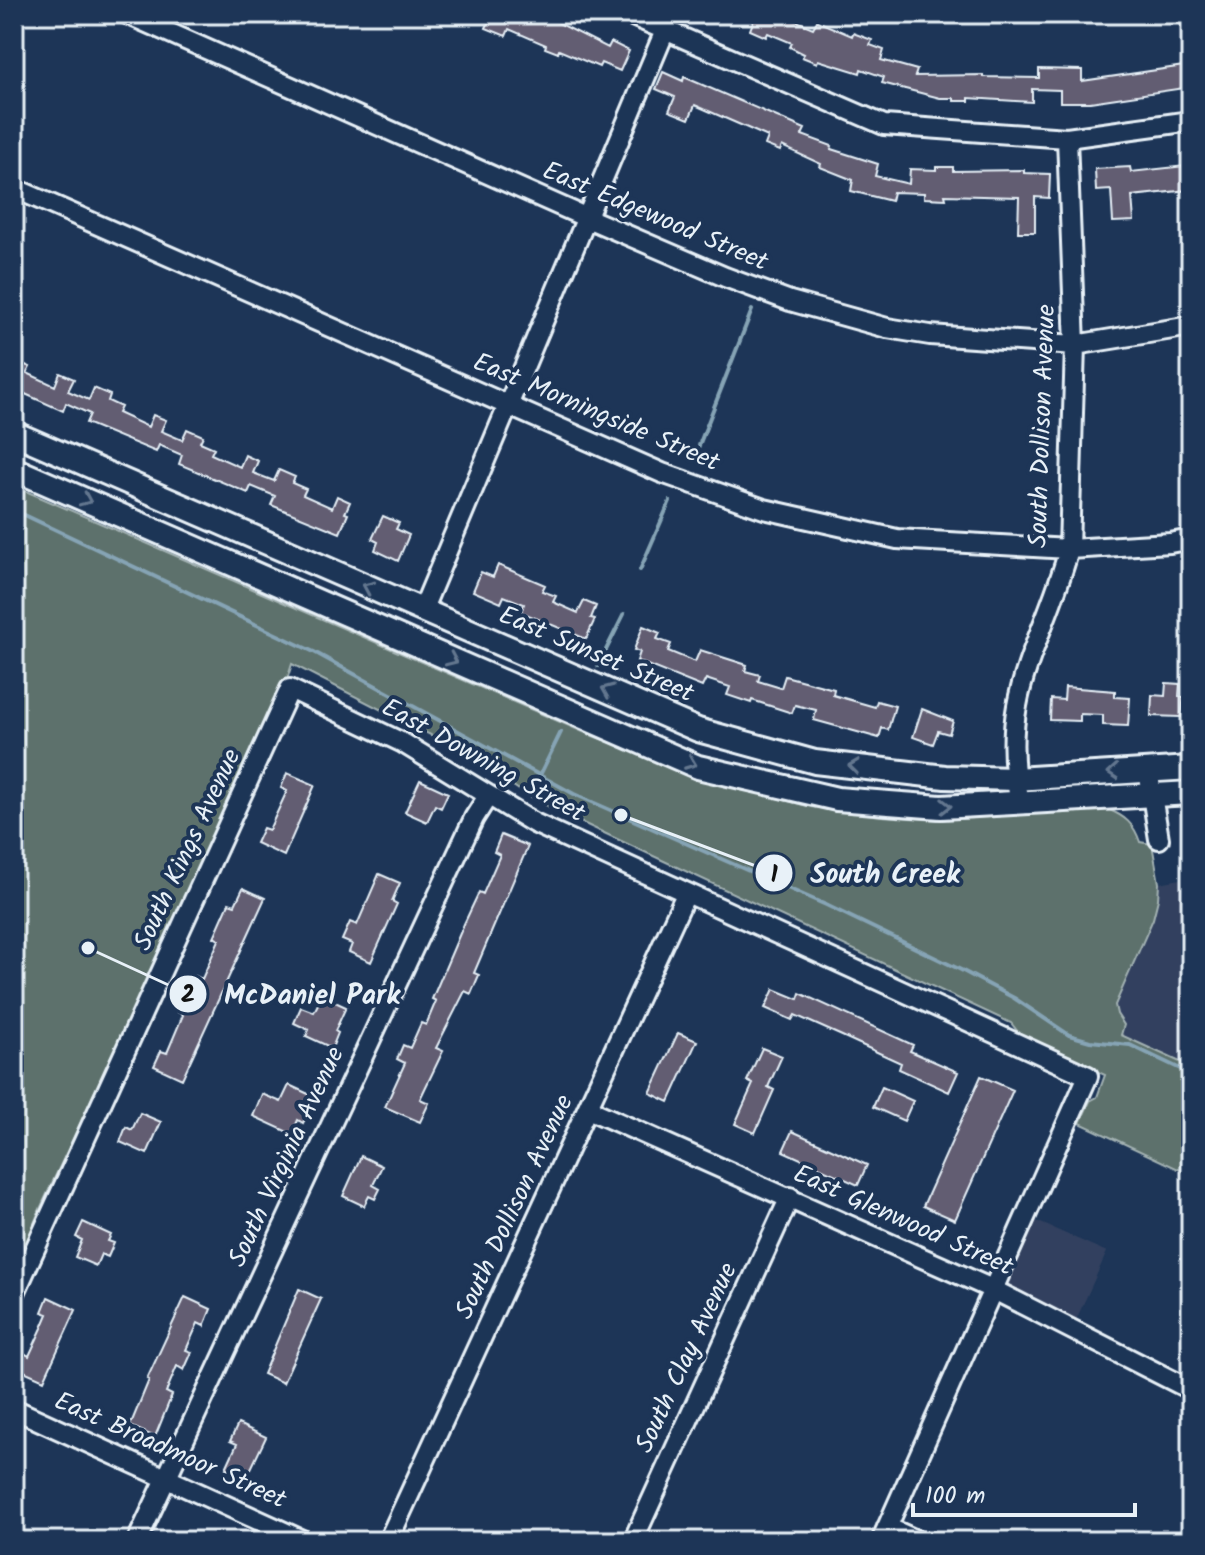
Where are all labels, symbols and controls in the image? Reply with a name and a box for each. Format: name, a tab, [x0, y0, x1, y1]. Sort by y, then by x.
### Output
street label: East Edgewood Street	[536, 150, 775, 284]
street label: South Dollison Avenue	[1018, 303, 1068, 549]
street label: East Morningside Street	[466, 342, 727, 484]
one-way arrow	[77, 491, 92, 507]
one-way arrow	[362, 581, 376, 597]
street label: East Sunset Street	[492, 595, 701, 715]
one-way arrow	[444, 650, 459, 666]
one-way arrow	[601, 684, 615, 700]
street label: East Downing Street	[373, 687, 594, 835]
street label: South Kings Avenue	[123, 742, 253, 958]
one-way arrow	[683, 753, 697, 770]
one-way arrow	[847, 758, 860, 775]
one-way arrow	[1106, 763, 1119, 780]
one-way arrow	[940, 798, 953, 815]
callout: South Creek	[754, 847, 975, 899]
text: South Creek	[810, 853, 961, 898]
text: 1	[770, 856, 778, 895]
callout: McDaniel Park	[168, 968, 416, 1020]
text: McDaniel Park	[224, 974, 401, 1019]
text: 2	[181, 976, 195, 1015]
street label: South Virginia Avenue	[217, 1040, 357, 1274]
street label: South Dollison Avenue	[444, 1087, 586, 1326]
street label: East Glenwood Street	[786, 1154, 1021, 1289]
street label: South Clay Avenue	[624, 1256, 750, 1460]
street label: East Broadmoor Street	[47, 1381, 294, 1521]
scale bar	[913, 1467, 1135, 1517]
text: 100 m	[925, 1477, 985, 1516]

